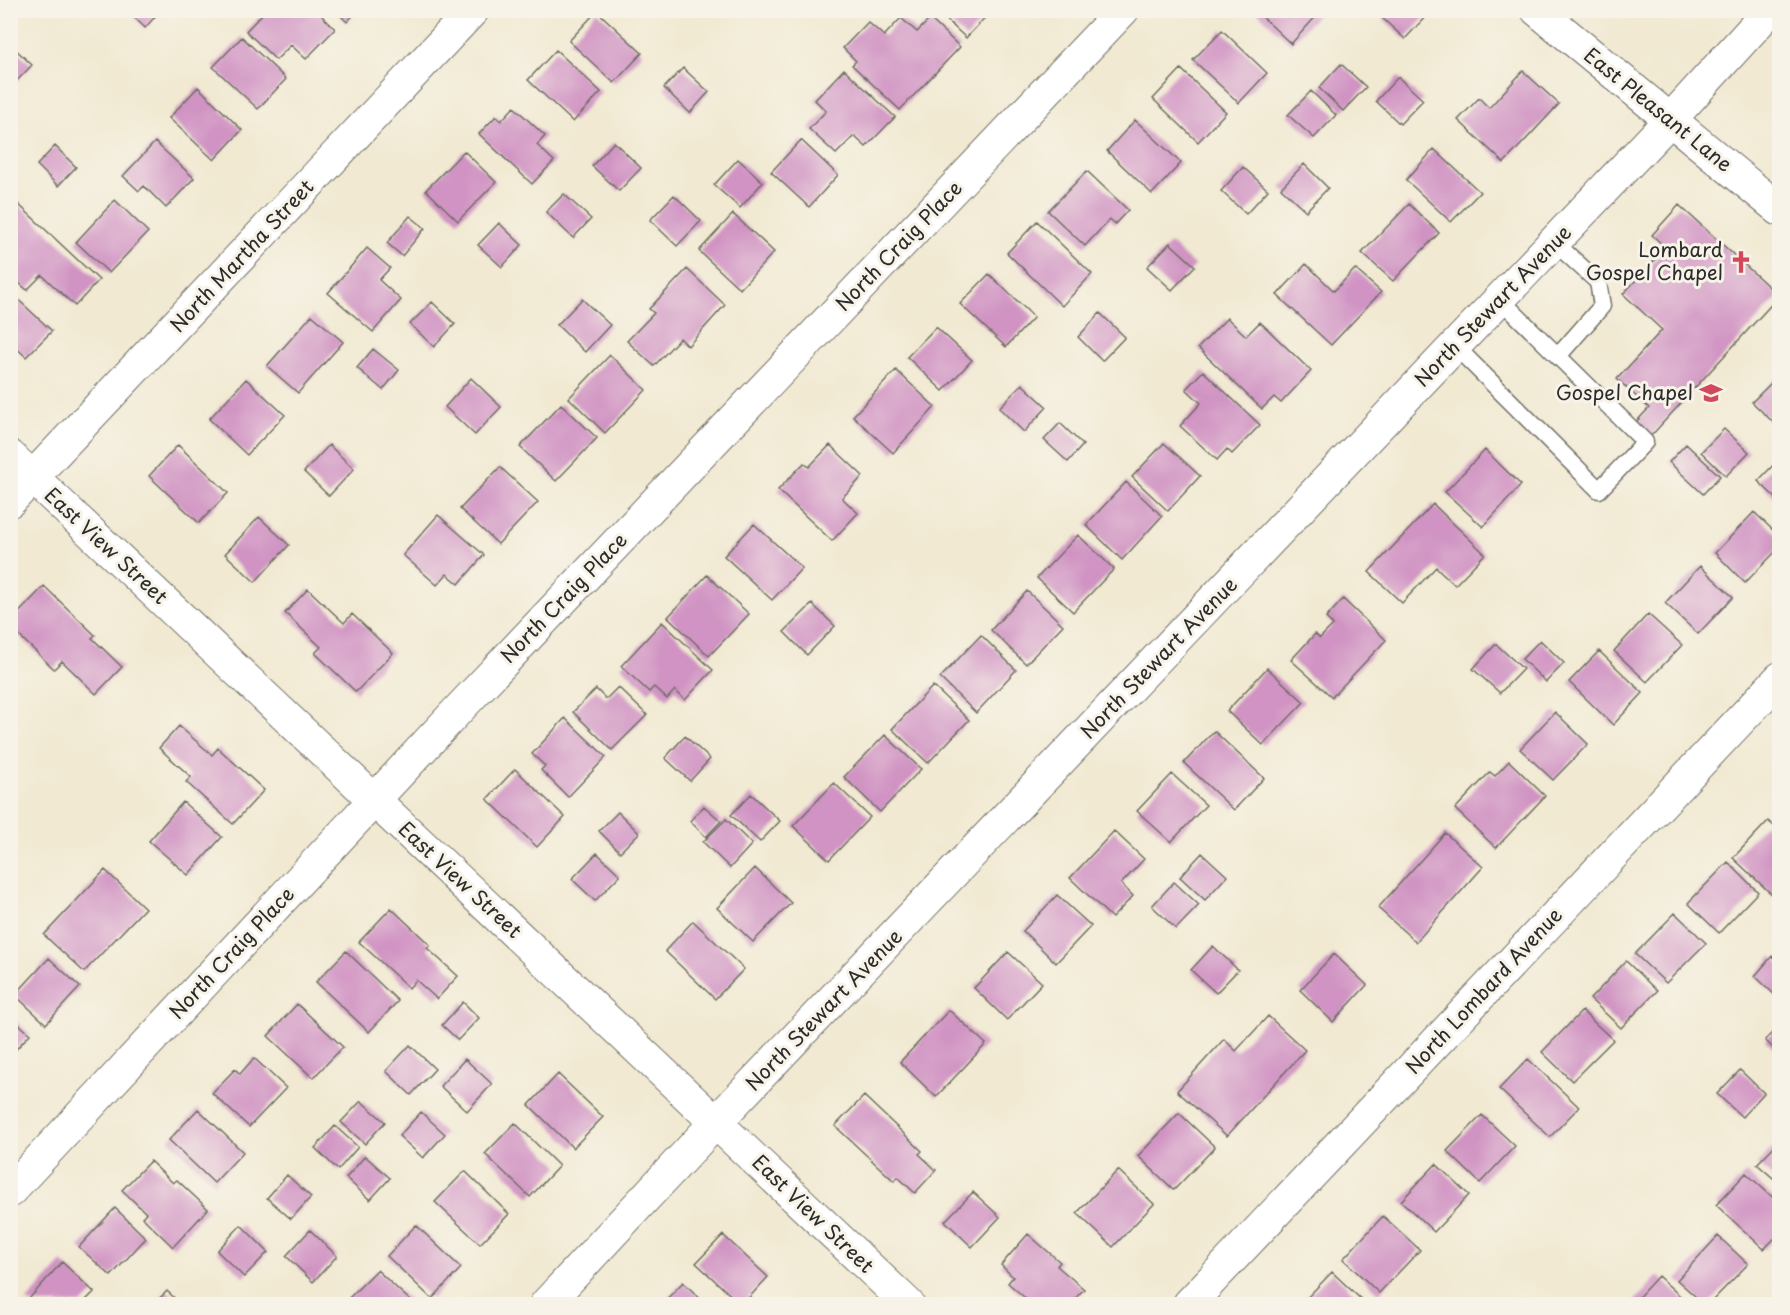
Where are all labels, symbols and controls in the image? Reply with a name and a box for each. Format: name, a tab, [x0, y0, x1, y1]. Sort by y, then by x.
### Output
street label: East Pleasant Lane	[1578, 40, 1739, 179]
street label: North Martha Street	[162, 172, 320, 338]
street label: North Craig Place	[828, 173, 969, 317]
street label: North Stewart Avenue	[1407, 218, 1578, 393]
place label: Lombard Gospel Chapel	[1586, 234, 1723, 287]
church icon: Lombard Gospel Chapel	[1728, 249, 1754, 275]
place label: Gospel Chapel	[1556, 377, 1693, 407]
school or university icon: Gospel Chapel	[1698, 380, 1724, 406]
street label: East View Street	[38, 480, 175, 611]
street label: North Craig Place	[493, 525, 634, 669]
street label: North Stewart Avenue	[1073, 570, 1244, 745]
street label: East View Street	[392, 814, 529, 945]
street label: North Craig Place	[162, 879, 301, 1025]
street label: North Lombard Avenue	[1398, 900, 1569, 1080]
street label: North Stewart Avenue	[738, 922, 909, 1097]
street label: East View Street	[746, 1147, 881, 1279]

